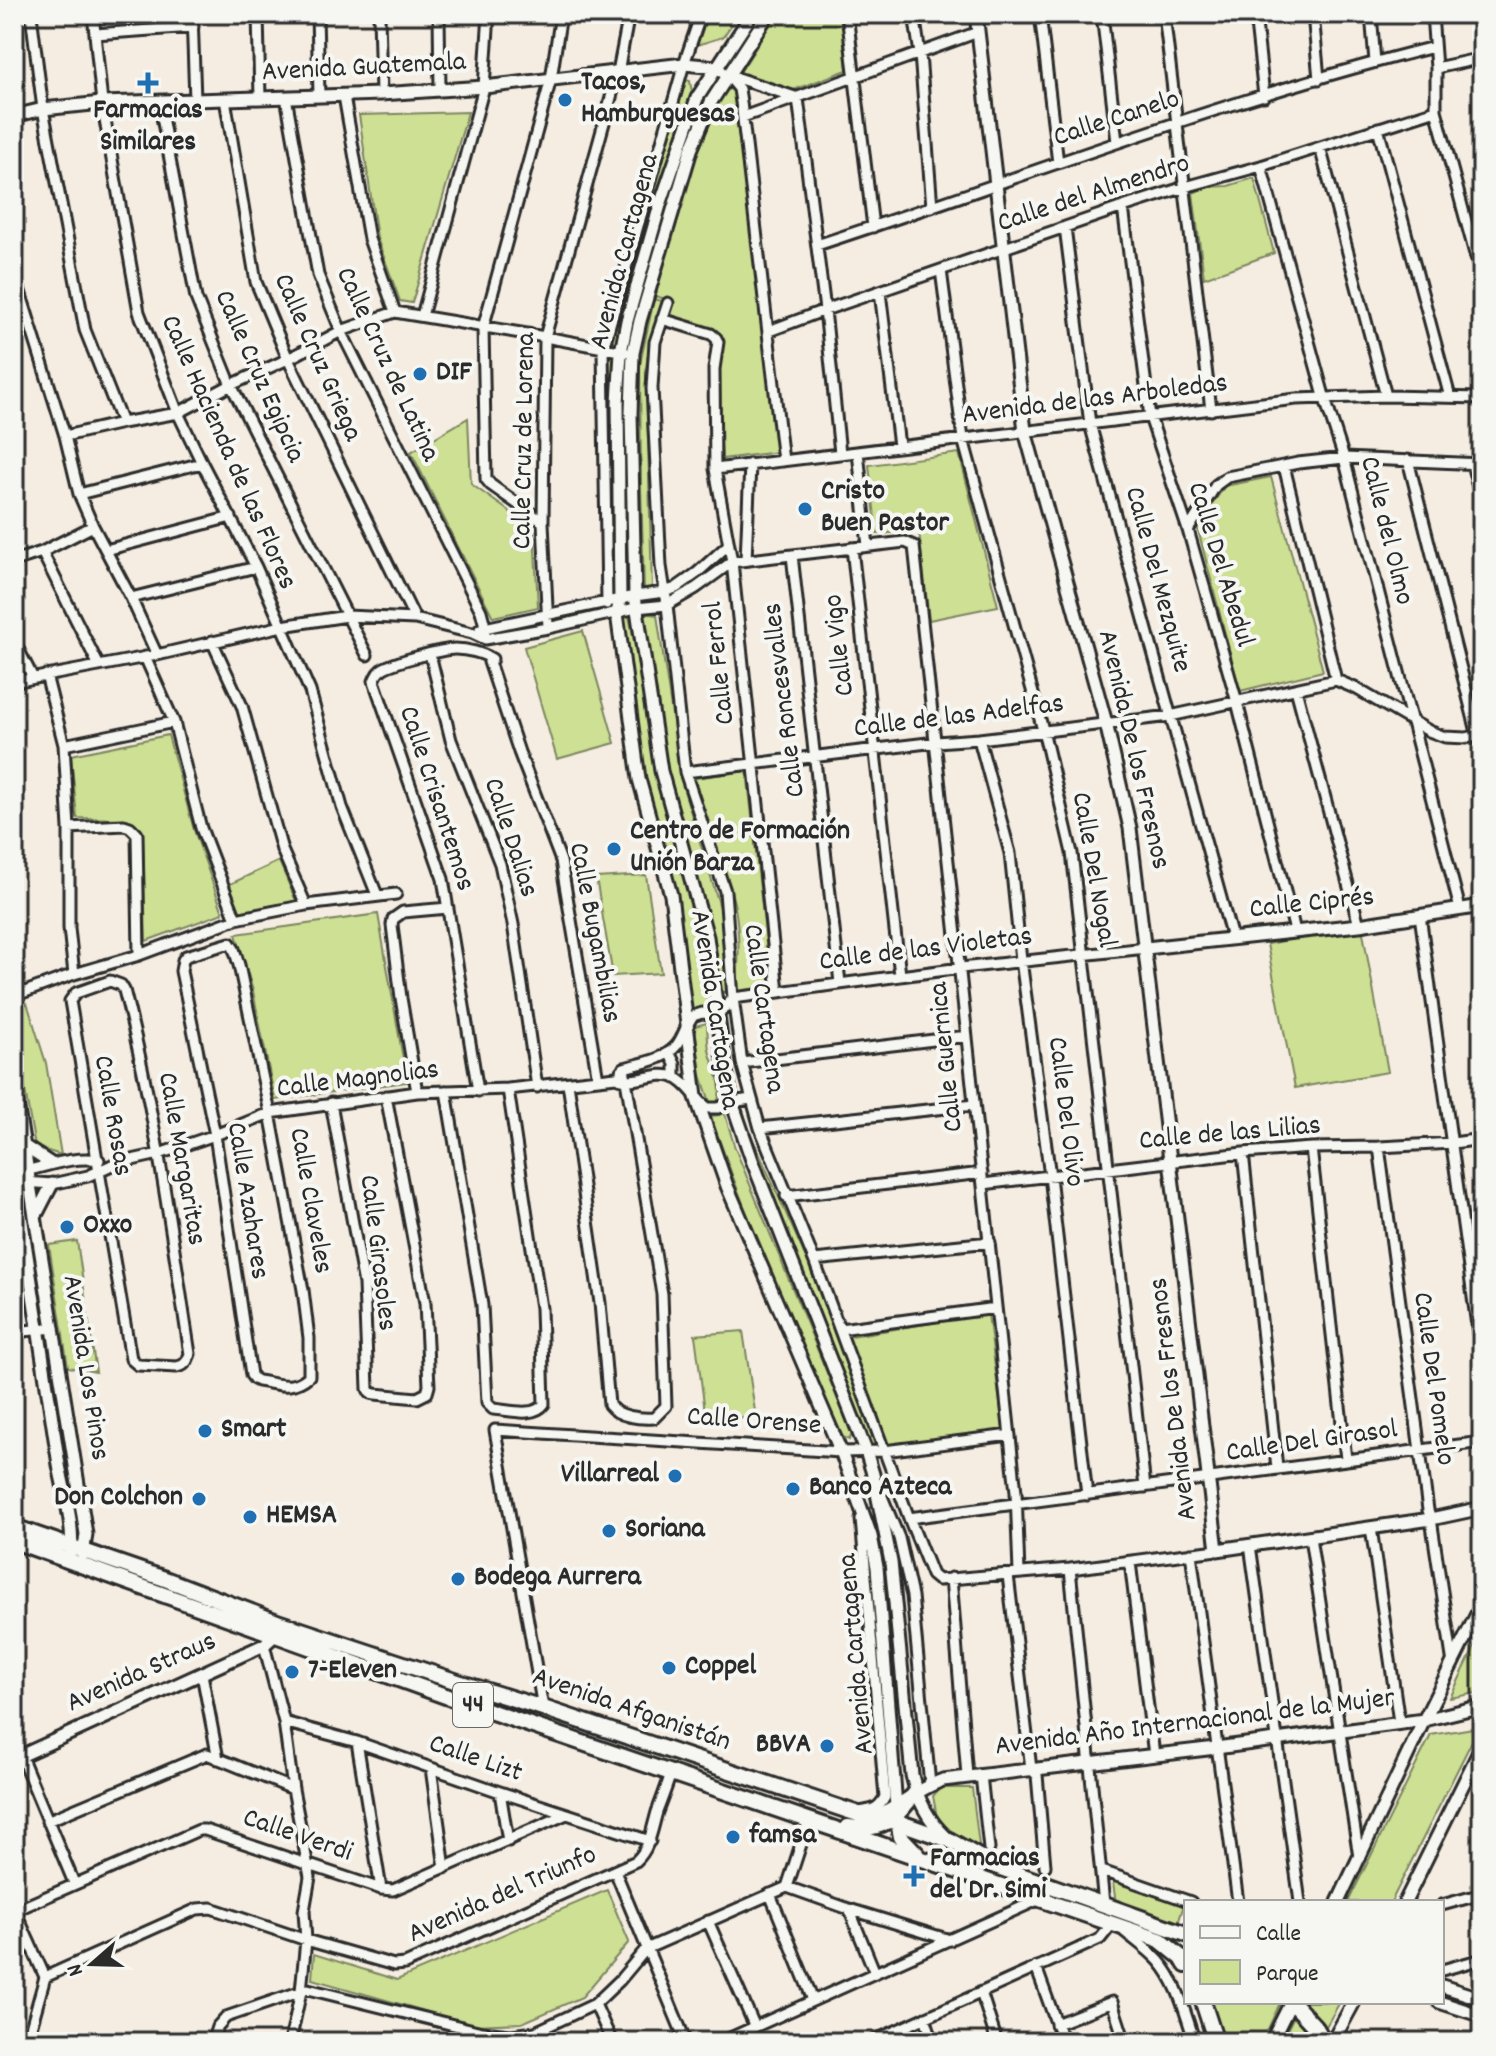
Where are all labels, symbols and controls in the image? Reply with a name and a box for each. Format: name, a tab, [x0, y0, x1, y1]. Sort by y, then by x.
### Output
street label: Avenida Guatemala	[261, 44, 468, 94]
place label: Tacos, Hamburguesas	[581, 64, 736, 136]
marker: Farmacias Similares	[139, 74, 157, 92]
street label: Calle Canelo	[1049, 81, 1185, 159]
marker: Tacos, Hamburguesas	[556, 91, 574, 109]
place label: Farmacias Similares	[93, 92, 203, 164]
street label: Calle del Almendro	[993, 145, 1195, 245]
street label: Avenida Cartagena	[581, 149, 672, 354]
street label: Calle Cruz de Latina	[323, 261, 449, 470]
street label: Calle Cruz Griega	[261, 268, 371, 449]
street label: Calle Cruz Egipcia	[202, 284, 314, 470]
street label: Calle Hacienda de las Flores	[148, 309, 306, 597]
street label: Calle Cruz de Lorena	[504, 331, 548, 550]
place label: DIF	[436, 354, 472, 394]
marker: DIF	[411, 365, 429, 383]
street label: Avenida de las Arboledas	[960, 365, 1230, 437]
street label: Calle del Olmo	[1347, 452, 1423, 610]
place label: Cristo Buen Pastor	[821, 473, 949, 545]
street label: Calle Del Abedul	[1175, 478, 1263, 653]
street label: Calle Del Mezquite	[1112, 483, 1200, 677]
marker: Cristo Buen Pastor	[796, 500, 814, 518]
street label: Calle Vigo	[815, 592, 867, 698]
street label: Calle Ferrol	[695, 599, 747, 727]
street label: Calle Roncesvalles	[754, 600, 818, 800]
street label: Avenida De los Fresnos	[1085, 626, 1179, 874]
street label: Calle de las Adelfas	[852, 685, 1066, 751]
street label: Calle Crisantemos	[386, 701, 484, 897]
street label: Calle Dalias	[471, 773, 547, 903]
street label: Calle Del Nogal	[1059, 789, 1125, 951]
place label: Centro de Formación Unión Barza	[630, 813, 850, 885]
street label: Calle Bugambilias	[556, 839, 630, 1027]
marker: Centro de Formación Unión Barza	[605, 840, 623, 858]
street label: Calle Ciprés	[1248, 879, 1376, 931]
street label: Avenida Cartagena	[677, 907, 749, 1113]
street label: Calle de las Violetas	[817, 918, 1035, 984]
street label: Calle Cartagena	[730, 922, 794, 1097]
street label: Calle Guernica	[920, 979, 976, 1134]
street label: Calle Del Olivo	[1035, 1035, 1093, 1189]
street label: Calle Magnolias	[275, 1051, 441, 1111]
street label: Calle Rosas	[81, 1053, 141, 1179]
street label: Calle Margaritas	[145, 1069, 215, 1249]
street label: Calle de las Lilias	[1138, 1107, 1322, 1163]
street label: Calle Azahares	[214, 1120, 278, 1282]
street label: Calle Claveles	[277, 1125, 341, 1277]
street label: Calle Girasoles	[347, 1173, 405, 1333]
place label: Oxxo	[83, 1207, 132, 1247]
marker: Oxxo	[58, 1218, 76, 1236]
street label: Avenida Los Pinos	[50, 1272, 118, 1464]
street label: Avenida De los Fresnos	[1140, 1275, 1210, 1523]
street label: Calle Del Pomelo	[1400, 1290, 1464, 1468]
street label: Calle Orense	[685, 1398, 823, 1448]
place label: Smart	[221, 1411, 287, 1451]
street label: Calle Del Girasol	[1224, 1411, 1401, 1475]
marker: Smart	[196, 1422, 214, 1440]
place label: Villarreal	[561, 1456, 659, 1496]
marker: Villarreal	[666, 1467, 684, 1485]
place label: Banco Azteca	[809, 1469, 952, 1509]
place label: Don Colchon	[54, 1479, 183, 1519]
marker: Banco Azteca	[784, 1480, 802, 1498]
marker: Don Colchon	[190, 1490, 208, 1508]
place label: HEMSA	[266, 1497, 337, 1537]
marker: HEMSA	[241, 1508, 259, 1526]
place label: Soriana	[625, 1511, 705, 1551]
marker: Soriana	[600, 1522, 618, 1540]
street label: Avenida Cartagena	[829, 1551, 887, 1756]
place label: Bodega Aurrera	[474, 1559, 642, 1599]
marker: Bodega Aurrera	[449, 1570, 467, 1588]
street label: Avenida Straus	[61, 1623, 223, 1725]
place label: Coppel	[685, 1648, 756, 1688]
place label: 7-Eleven	[308, 1652, 397, 1692]
street label: Avenida Afganistán	[526, 1658, 736, 1764]
marker: Coppel	[660, 1659, 678, 1677]
marker: 7-Eleven	[283, 1663, 301, 1681]
street label: Avenida Año Internacional de la Mujer	[993, 1680, 1398, 1768]
road number: 44	[453, 1683, 493, 1727]
street label: Calle Lizt	[423, 1725, 527, 1795]
place label: BBVA	[756, 1726, 811, 1766]
marker: BBVA	[818, 1737, 836, 1755]
street label: Calle Verdi	[237, 1800, 357, 1874]
place label: famsa	[748, 1817, 817, 1857]
marker: famsa	[724, 1828, 742, 1846]
street label: Avenida del Triunfo	[402, 1837, 604, 1955]
place label: Farmacias del Dr. Simi	[930, 1840, 1046, 1912]
marker: Farmacias del Dr. Simi	[905, 1867, 923, 1885]
legend	[1184, 1900, 1444, 2004]
text: Calle	[1256, 1918, 1301, 1952]
north arrow	[52, 1924, 132, 2004]
text: Parque	[1256, 1958, 1319, 1992]
text: N	[60, 1959, 93, 1980]

